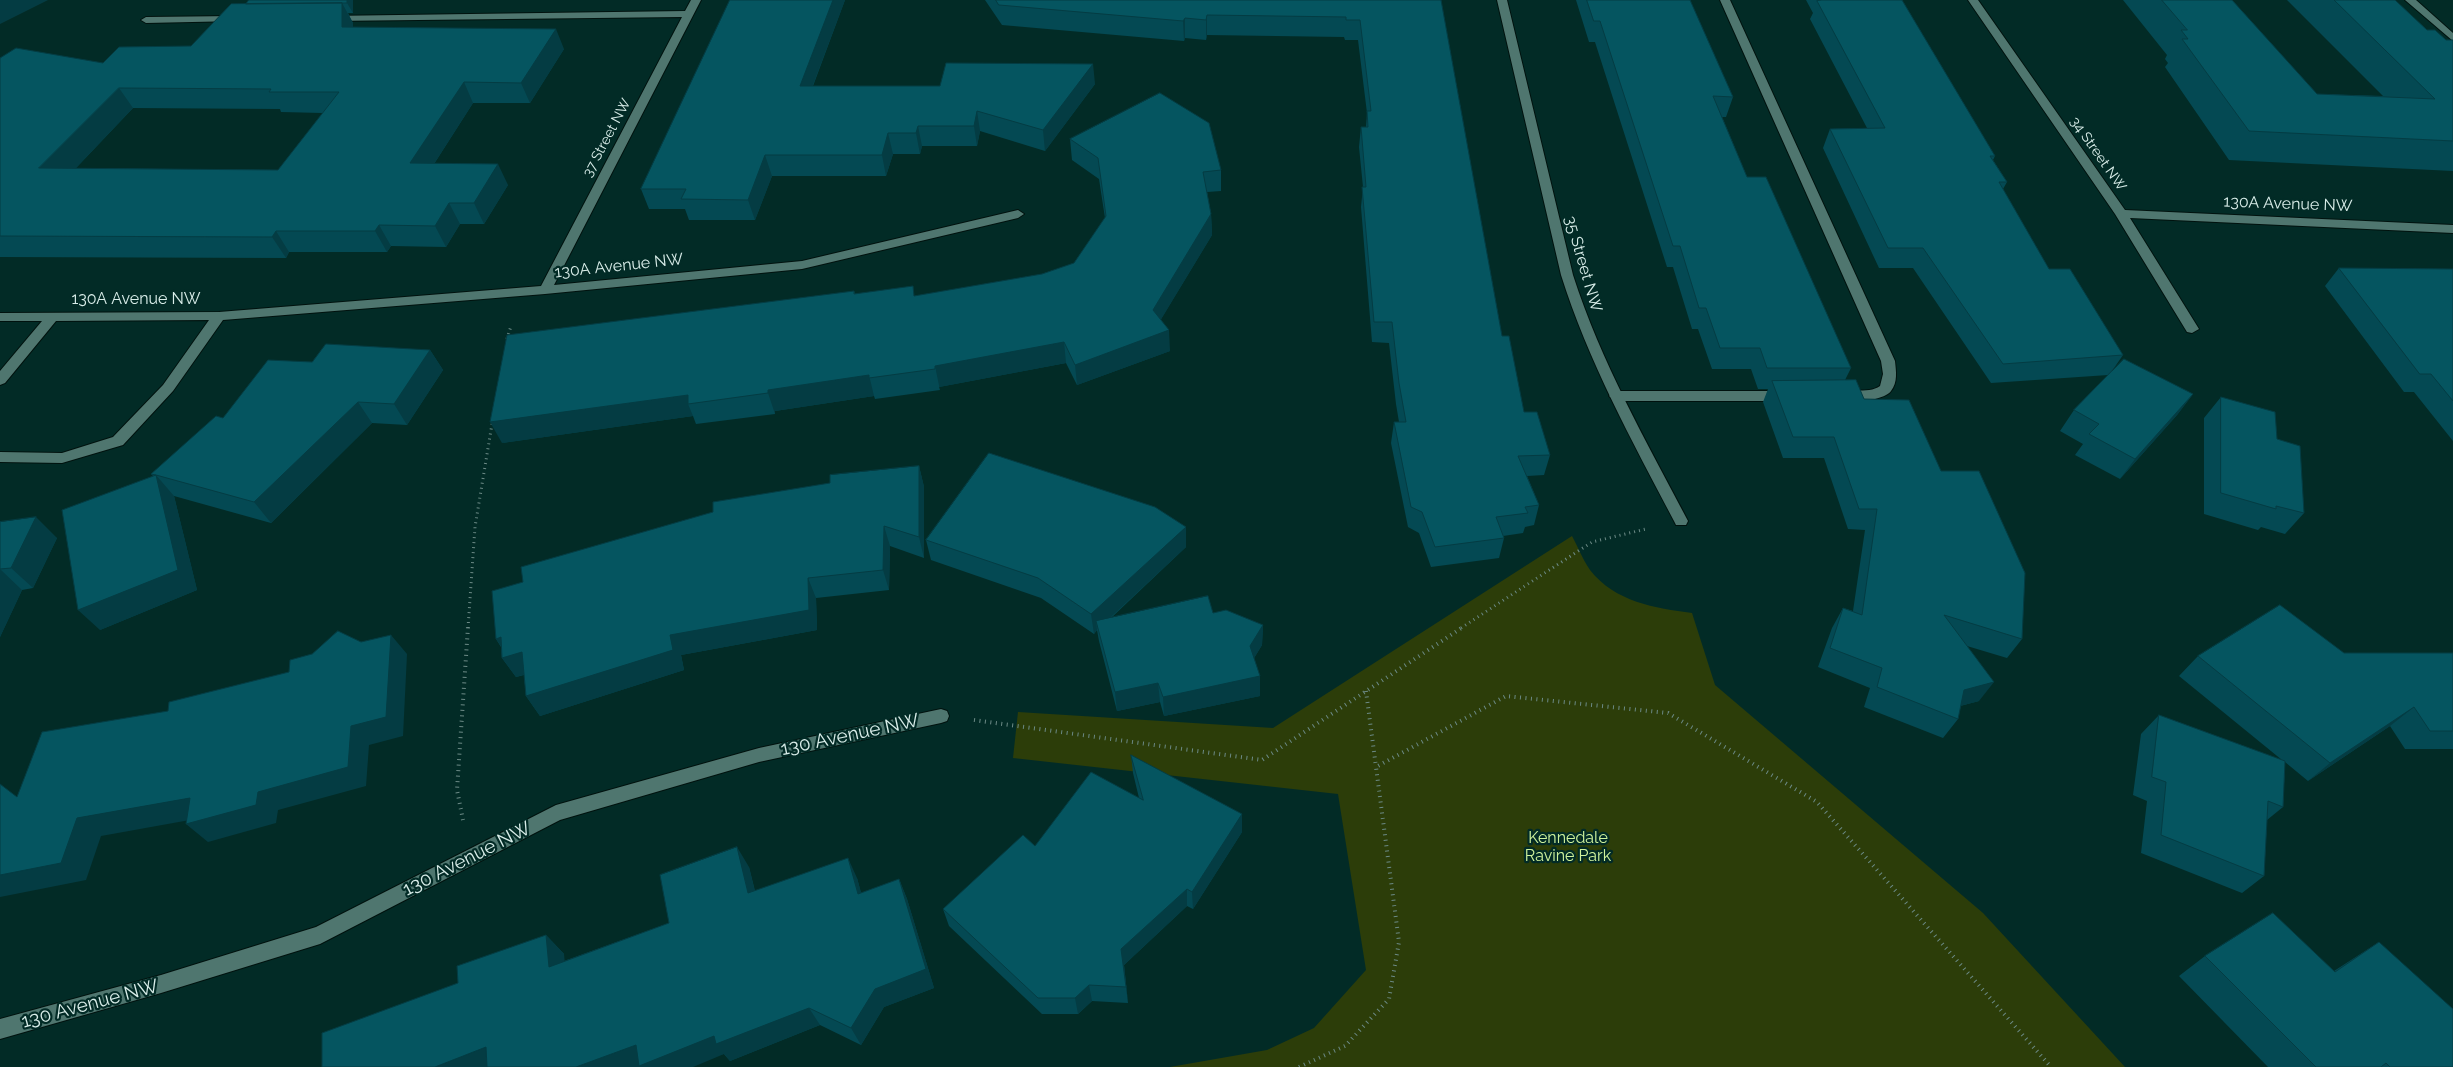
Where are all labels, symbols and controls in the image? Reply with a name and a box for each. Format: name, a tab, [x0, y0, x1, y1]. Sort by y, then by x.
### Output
street label: 37 Street NW	[579, 96, 635, 180]
street label: 34 Street NW	[2066, 114, 2130, 194]
street label: 130A Avenue NW	[2223, 192, 2353, 216]
street label: 35 Street NW	[1560, 214, 1606, 314]
street label: 130A Avenue NW	[554, 250, 684, 282]
street label: 130A Avenue NW	[71, 289, 201, 309]
street label: 130 Avenue NW	[779, 709, 921, 761]
street label: 130 Avenue NW	[399, 817, 535, 901]
park label: Kennedale Ravine Park	[1525, 828, 1611, 866]
street label: 130 Avenue NW	[19, 975, 161, 1033]

